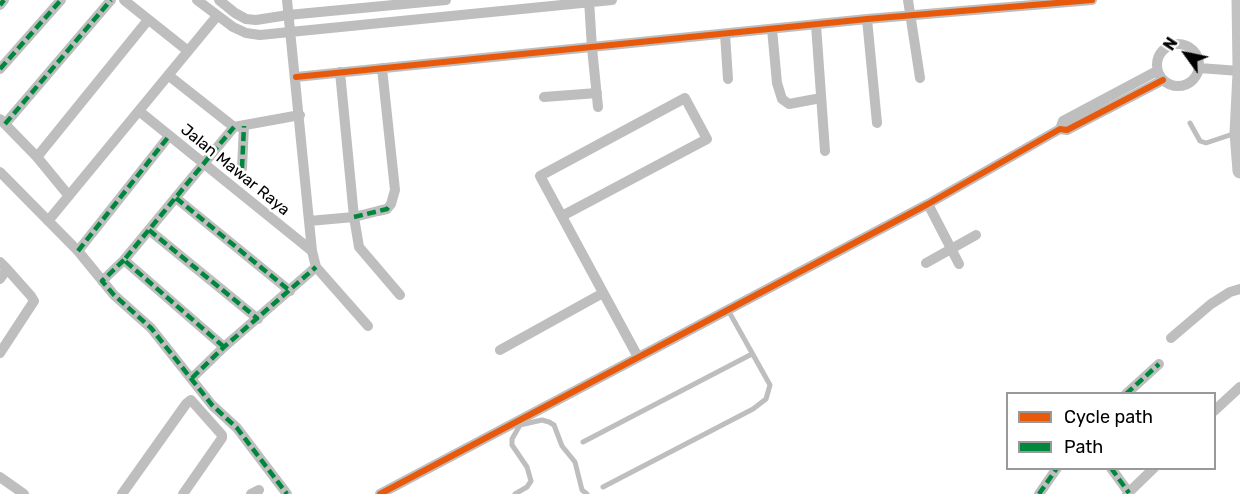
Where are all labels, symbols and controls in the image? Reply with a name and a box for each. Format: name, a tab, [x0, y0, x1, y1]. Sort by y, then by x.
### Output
north arrow	[1156, 24, 1216, 84]
text: N	[1159, 34, 1182, 54]
street label: Jalan Mawar Raya	[177, 120, 293, 220]
legend	[1006, 392, 1216, 470]
text: Cycle path	[1064, 406, 1153, 428]
text: Path	[1064, 436, 1103, 458]

